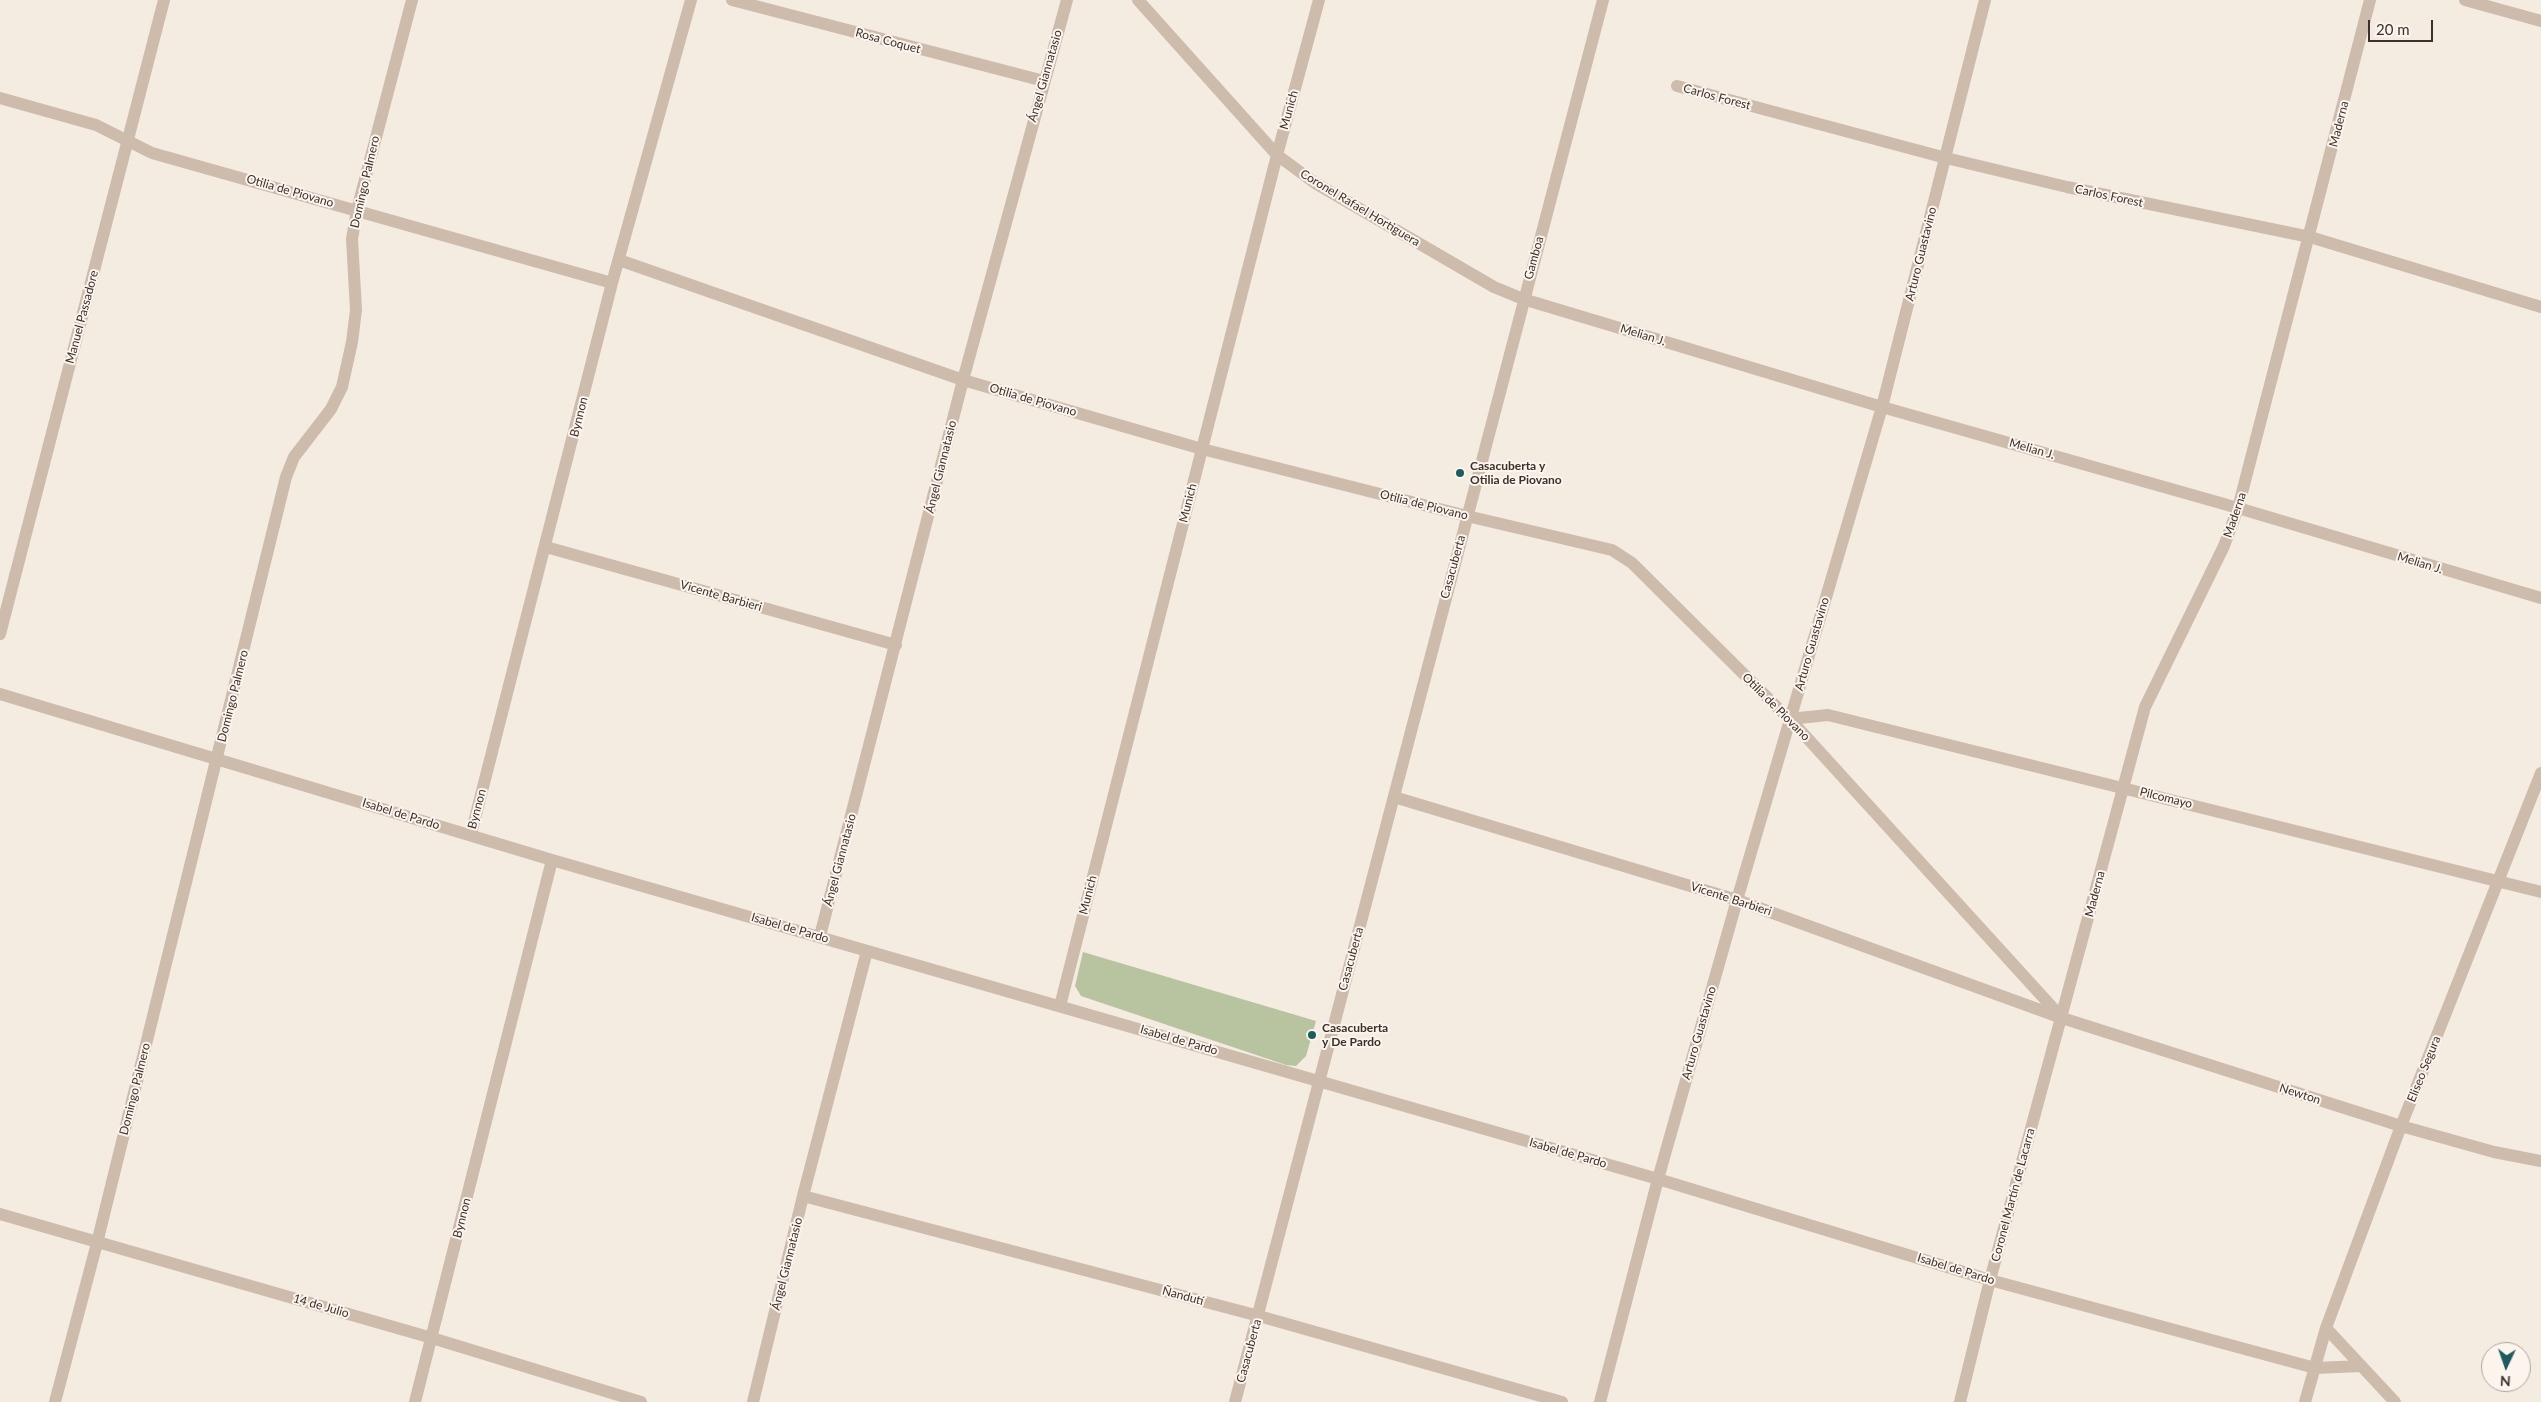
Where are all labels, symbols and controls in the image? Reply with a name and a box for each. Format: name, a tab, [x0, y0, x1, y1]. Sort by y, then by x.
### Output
scale bar	[2371, 10, 2436, 42]
text: 20 m	[2376, 20, 2410, 38]
street label: Rosa Coquet	[854, 25, 922, 57]
street label: Ángel Giannatasio	[1025, 28, 1065, 124]
street label: Carlos Forest	[1682, 81, 1752, 113]
street label: Munich	[1277, 89, 1301, 131]
street label: Maderna	[2326, 99, 2352, 149]
street label: Domingo Palmero	[347, 134, 383, 230]
street label: Coronel Rafael Hortiguera	[1297, 166, 1423, 250]
street label: Otilia de Piovano	[245, 172, 335, 210]
street label: Carlos Forest	[2074, 182, 2144, 210]
street label: Arturo Guastavino	[1902, 205, 1940, 303]
street label: Gamboa	[1521, 235, 1547, 281]
street label: Manuel Passadore	[63, 269, 101, 365]
street label: Melian J.	[1619, 321, 1667, 349]
street label: Otilia de Piovano	[988, 381, 1078, 419]
street label: Bynnon	[567, 396, 591, 438]
street label: Ángel Giannatasio	[923, 419, 959, 515]
street label: Melian J.	[2008, 436, 2056, 462]
place label: Casacuberta y Otilia de Piovano	[1470, 459, 1562, 487]
marker: Casacuberta y Otilia de Piovano	[1454, 467, 1466, 479]
street label: Munich	[1176, 482, 1200, 524]
street label: Otilia de Piovano	[1379, 487, 1469, 523]
street label: Maderna	[2221, 490, 2249, 540]
street label: Casacuberta	[1438, 534, 1468, 600]
street label: Melian J.	[2396, 549, 2444, 577]
street label: Vicente Barbieri	[678, 577, 764, 615]
street label: Arturo Guastavino	[1792, 596, 1832, 692]
street label: Domingo Palmero	[215, 649, 251, 743]
street label: Otilia de Piovano	[1739, 670, 1813, 744]
street label: Pilcomayo	[2138, 785, 2194, 811]
street label: Bynnon	[465, 787, 489, 831]
street label: Isabel de Pardo	[361, 795, 441, 833]
street label: Ángel Giannatasio	[821, 812, 859, 908]
street label: Maderna	[2082, 869, 2108, 919]
street label: Munich	[1076, 874, 1100, 916]
street label: Vicente Barbieri	[1689, 879, 1773, 919]
street label: Isabel de Pardo	[750, 910, 830, 946]
street label: Casacuberta	[1336, 926, 1366, 992]
street label: Arturo Guastavino	[1679, 985, 1719, 1081]
place label: Casacuberta y De Pardo	[1322, 1021, 1388, 1049]
street label: Isabel de Pardo	[1139, 1022, 1219, 1058]
marker: Casacuberta y De Pardo	[1306, 1029, 1318, 1041]
street label: Eliseo Segura	[2404, 1034, 2444, 1104]
street label: Domingo Palmero	[117, 1042, 153, 1136]
street label: Newton	[2278, 1081, 2322, 1107]
street label: Coronel Martín de Lacarra	[1988, 1127, 2038, 1263]
street label: Isabel de Pardo	[1528, 1135, 1608, 1171]
street label: Bynnon	[450, 1197, 474, 1239]
street label: Ángel Giannatasio	[769, 1216, 805, 1312]
street label: Isabel de Pardo	[1916, 1250, 1996, 1288]
street label: Ñandutí	[1161, 1284, 1205, 1308]
street label: 14 de Julio	[292, 1291, 350, 1321]
street label: Casacuberta	[1234, 1318, 1264, 1384]
north arrow	[2481, 1342, 2531, 1392]
text: N	[2499, 1373, 2511, 1390]

